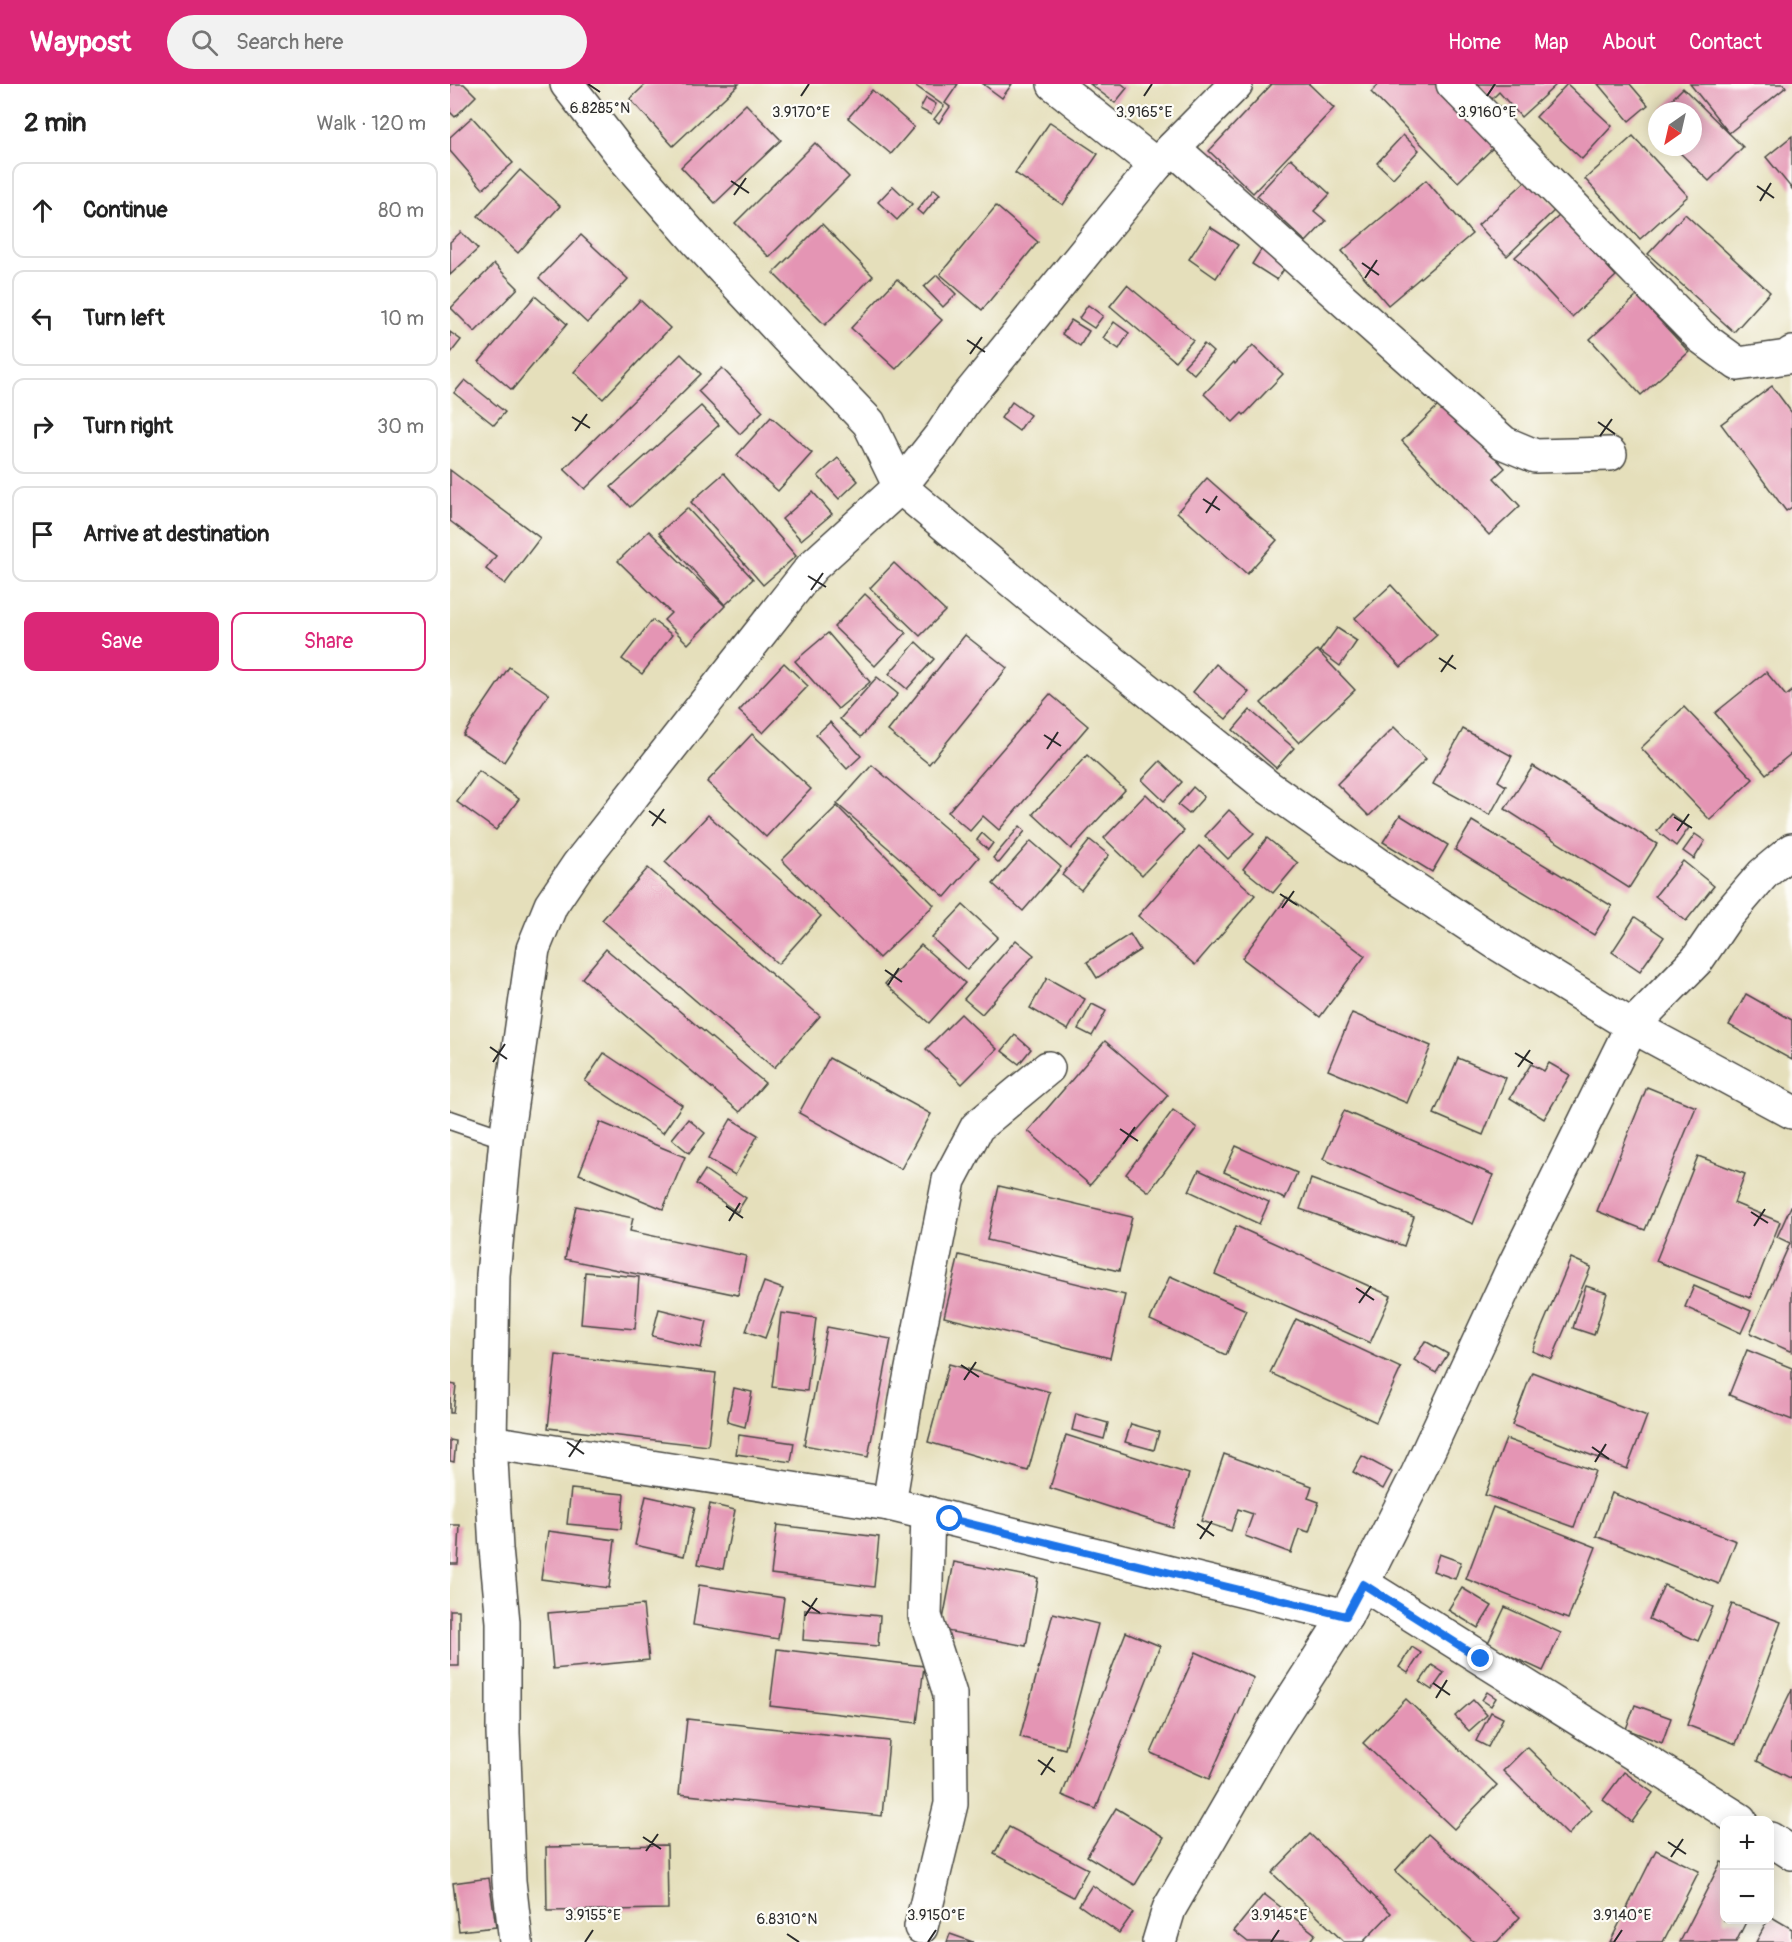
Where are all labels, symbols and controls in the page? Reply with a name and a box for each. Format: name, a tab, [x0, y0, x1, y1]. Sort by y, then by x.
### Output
search box	[167, 15, 587, 69]
text: Waypost	[30, 25, 131, 60]
icon: search	[188, 26, 221, 59]
text: Search here	[236, 28, 343, 56]
text: Home	[1448, 29, 1501, 56]
text: Map	[1534, 29, 1569, 56]
text: About	[1602, 29, 1656, 56]
text: Contact	[1689, 29, 1762, 56]
text: 6.8285°N	[570, 99, 630, 118]
north arrow	[1648, 102, 1702, 156]
text: 3.9170°E	[772, 103, 830, 122]
text: 3.9165°E	[1116, 103, 1172, 122]
text: 3.9160°E	[1458, 103, 1516, 122]
text: 2 min	[24, 107, 86, 139]
text: Walk · 120 m	[317, 111, 426, 136]
icon: ahead	[26, 194, 59, 227]
text: Continue	[83, 196, 167, 224]
text: 80 m	[378, 198, 424, 223]
icon: left	[26, 302, 59, 335]
text: Turn left	[83, 304, 165, 332]
text: 10 m	[380, 306, 424, 331]
icon: right	[26, 410, 59, 443]
text: Turn right	[83, 412, 173, 440]
text: 30 m	[377, 414, 424, 439]
icon: arrive	[26, 518, 59, 551]
text: Arrive at destination	[83, 520, 269, 548]
button: Save	[24, 612, 219, 671]
button: Share	[231, 612, 426, 671]
route start	[936, 1505, 962, 1531]
route end	[1467, 1645, 1493, 1671]
map controls	[1720, 1816, 1774, 1924]
button: +	[1720, 1816, 1774, 1870]
button: −	[1720, 1870, 1774, 1924]
text: 3.9155°E	[565, 1906, 621, 1925]
text: 3.9150°E	[907, 1906, 965, 1925]
text: 3.9145°E	[1251, 1906, 1307, 1925]
text: 3.9140°E	[1593, 1906, 1651, 1925]
text: 6.8310°N	[757, 1910, 817, 1929]

